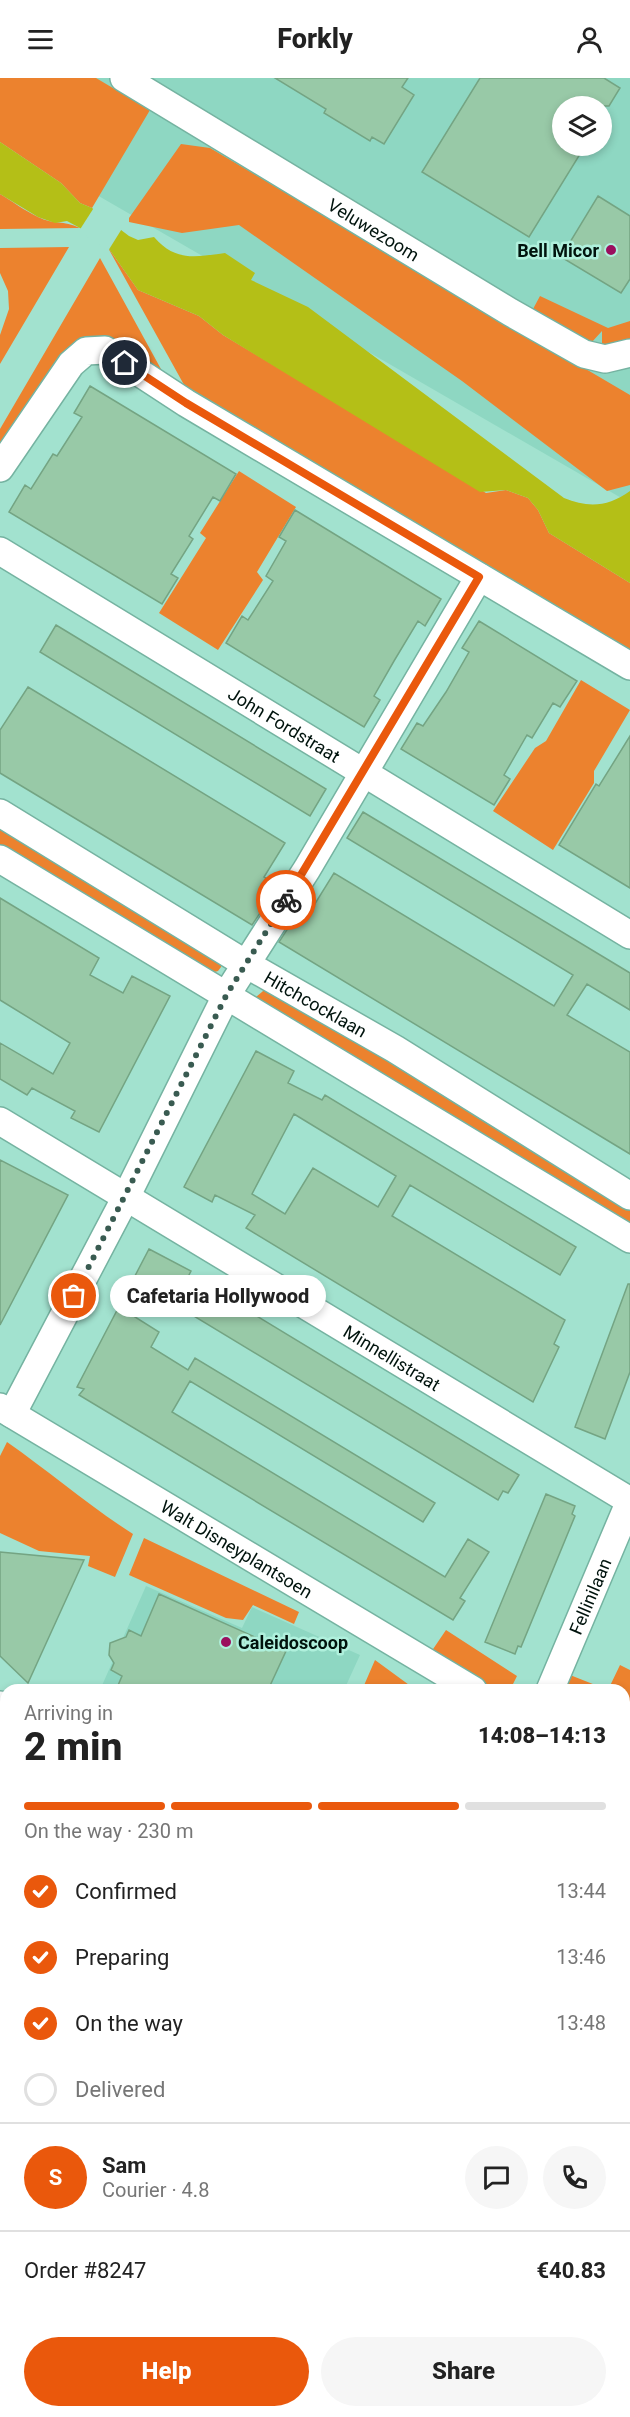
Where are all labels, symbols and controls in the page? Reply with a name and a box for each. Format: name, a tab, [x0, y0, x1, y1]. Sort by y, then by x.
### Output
icon: menu	[24, 23, 57, 56]
text: Forkly	[277, 23, 353, 55]
icon: person	[573, 23, 606, 56]
map controls	[552, 96, 612, 156]
button: layers	[552, 96, 612, 156]
street label: Veluwezoom	[324, 194, 423, 265]
place label: Bell Micor	[517, 240, 599, 261]
marker: Bell Micor	[604, 243, 618, 257]
pin	[99, 337, 150, 388]
icon: home	[108, 346, 141, 379]
street label: John Fordstraat	[225, 682, 344, 766]
courier	[256, 870, 316, 930]
icon: bike	[270, 884, 303, 917]
street label: Hitchcocklaan	[261, 966, 371, 1041]
pin	[48, 1270, 99, 1321]
callout: Cafetaria Hollywood	[110, 1275, 326, 1317]
icon: bag	[57, 1279, 90, 1312]
text: Cafetaria Hollywood	[127, 1284, 309, 1308]
street label: Minnellistraat	[340, 1320, 444, 1395]
street label: Walt Disneyplantsoen	[157, 1495, 316, 1602]
street label: Fellinilaan	[564, 1555, 615, 1637]
place label: Caleidoscoop	[238, 1632, 348, 1653]
marker: Caleidoscoop	[219, 1635, 233, 1649]
text: Arriving in	[24, 1701, 113, 1725]
text: 14:08–14:13	[478, 1723, 606, 1748]
text: 2 min	[24, 1724, 122, 1770]
text: On the way · 230 m	[24, 1819, 193, 1843]
icon: check	[24, 1875, 57, 1908]
text: Confirmed	[75, 1879, 177, 1904]
text: 13:44	[556, 1879, 606, 1903]
icon: check	[24, 1941, 57, 1974]
text: Preparing	[75, 1945, 169, 1970]
text: 13:46	[556, 1945, 606, 1969]
icon: check	[24, 2007, 57, 2040]
text: On the way	[75, 2011, 183, 2036]
text: 13:48	[556, 2011, 606, 2035]
text: Delivered	[75, 2077, 165, 2102]
button: chat	[465, 2146, 528, 2209]
button: phone	[543, 2146, 606, 2209]
text: Sam	[102, 2153, 146, 2178]
text: S	[49, 2165, 62, 2190]
text: Courier · 4.8	[102, 2178, 209, 2202]
text: Order #8247	[24, 2258, 146, 2283]
text: €40.83	[537, 2258, 606, 2283]
button: Help	[24, 2337, 309, 2406]
button: Share	[321, 2337, 606, 2406]

